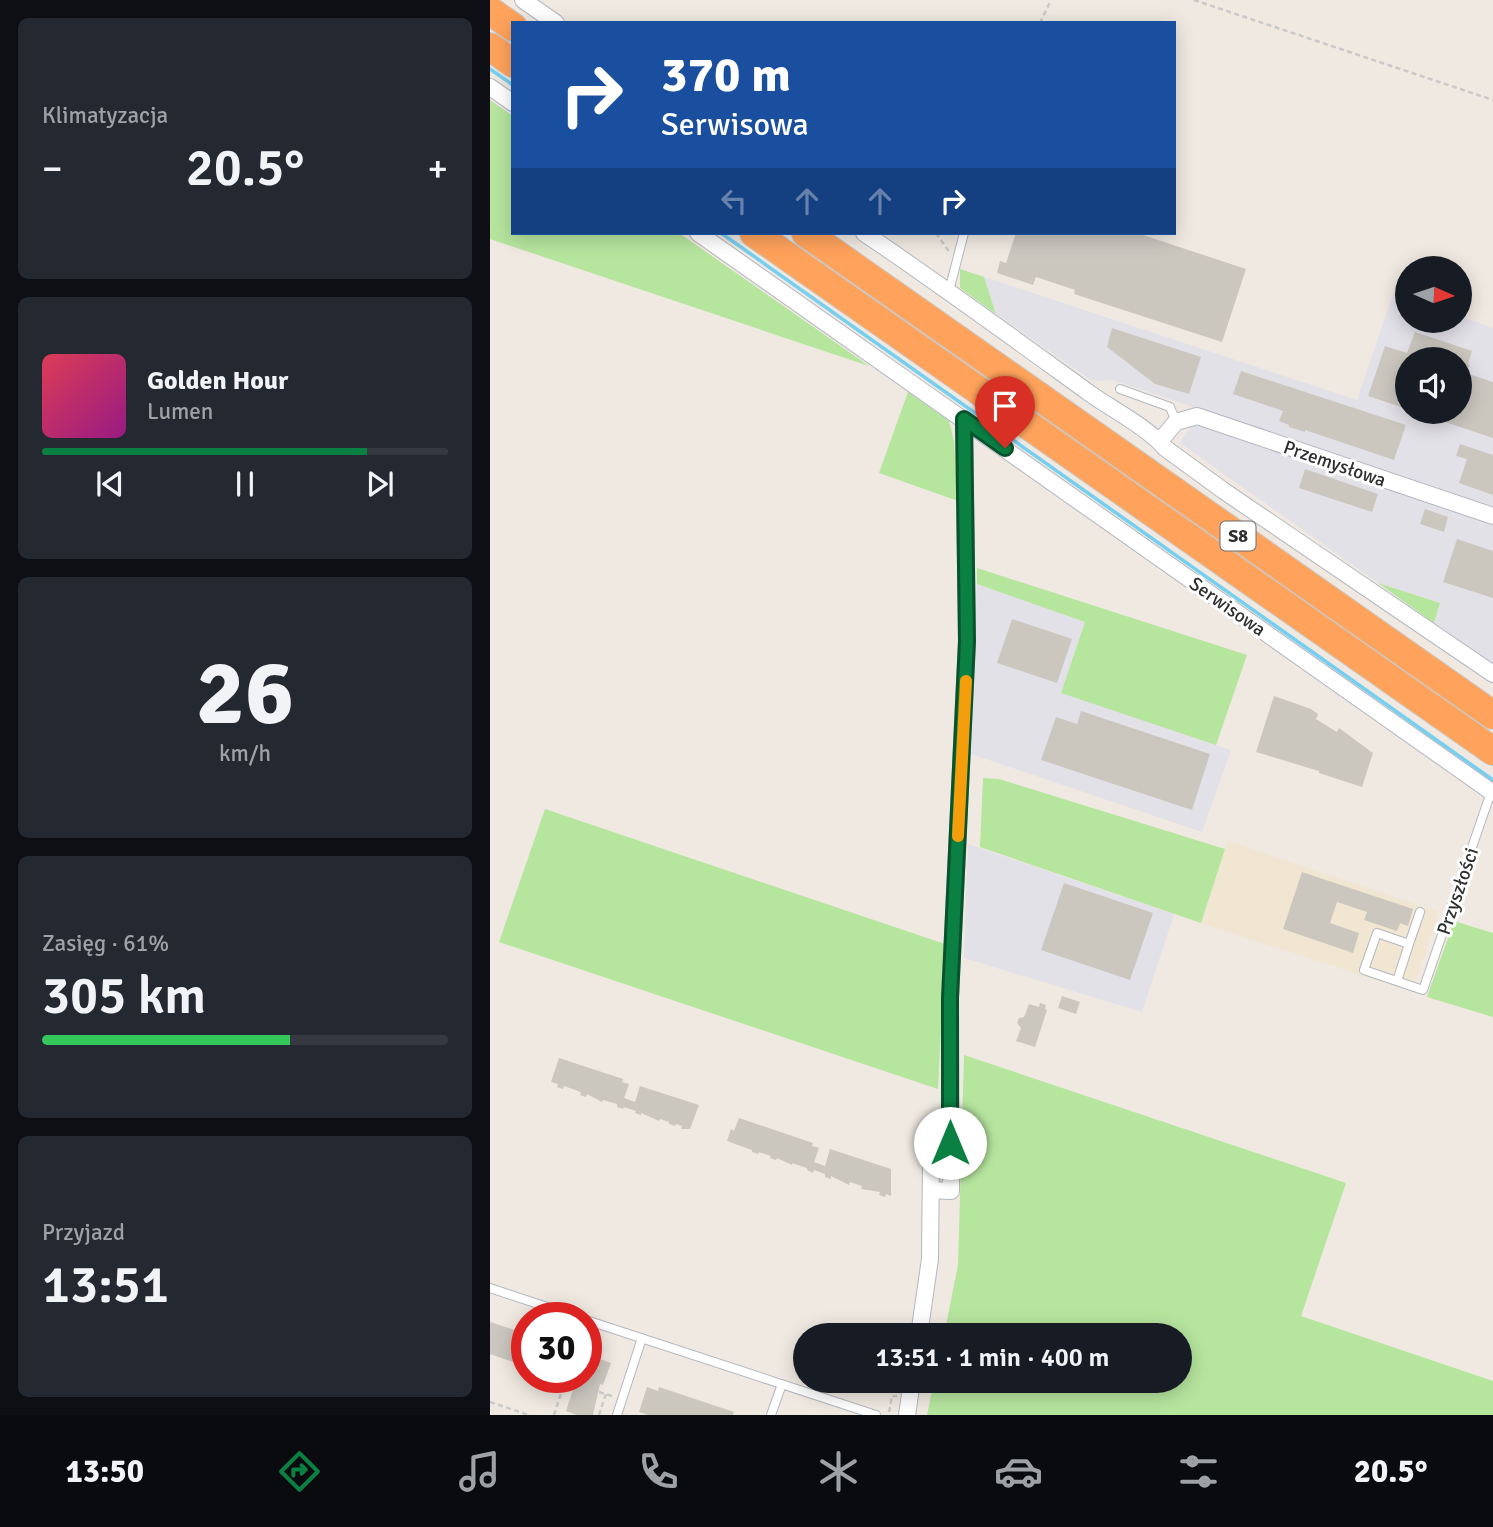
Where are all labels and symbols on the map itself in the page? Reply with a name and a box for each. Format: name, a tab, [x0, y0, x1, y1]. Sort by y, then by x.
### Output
north arrow	[1395, 256, 1472, 332]
pin	[975, 376, 1035, 448]
street label: Przemysłowa	[1280, 435, 1389, 493]
road number: S8	[1220, 522, 1256, 550]
street label: Serwisowa	[1185, 572, 1270, 642]
street label: Przyszłości	[1432, 845, 1484, 938]
position arrow	[913, 1106, 987, 1180]
speed limit sign: 30	[511, 1302, 602, 1393]

